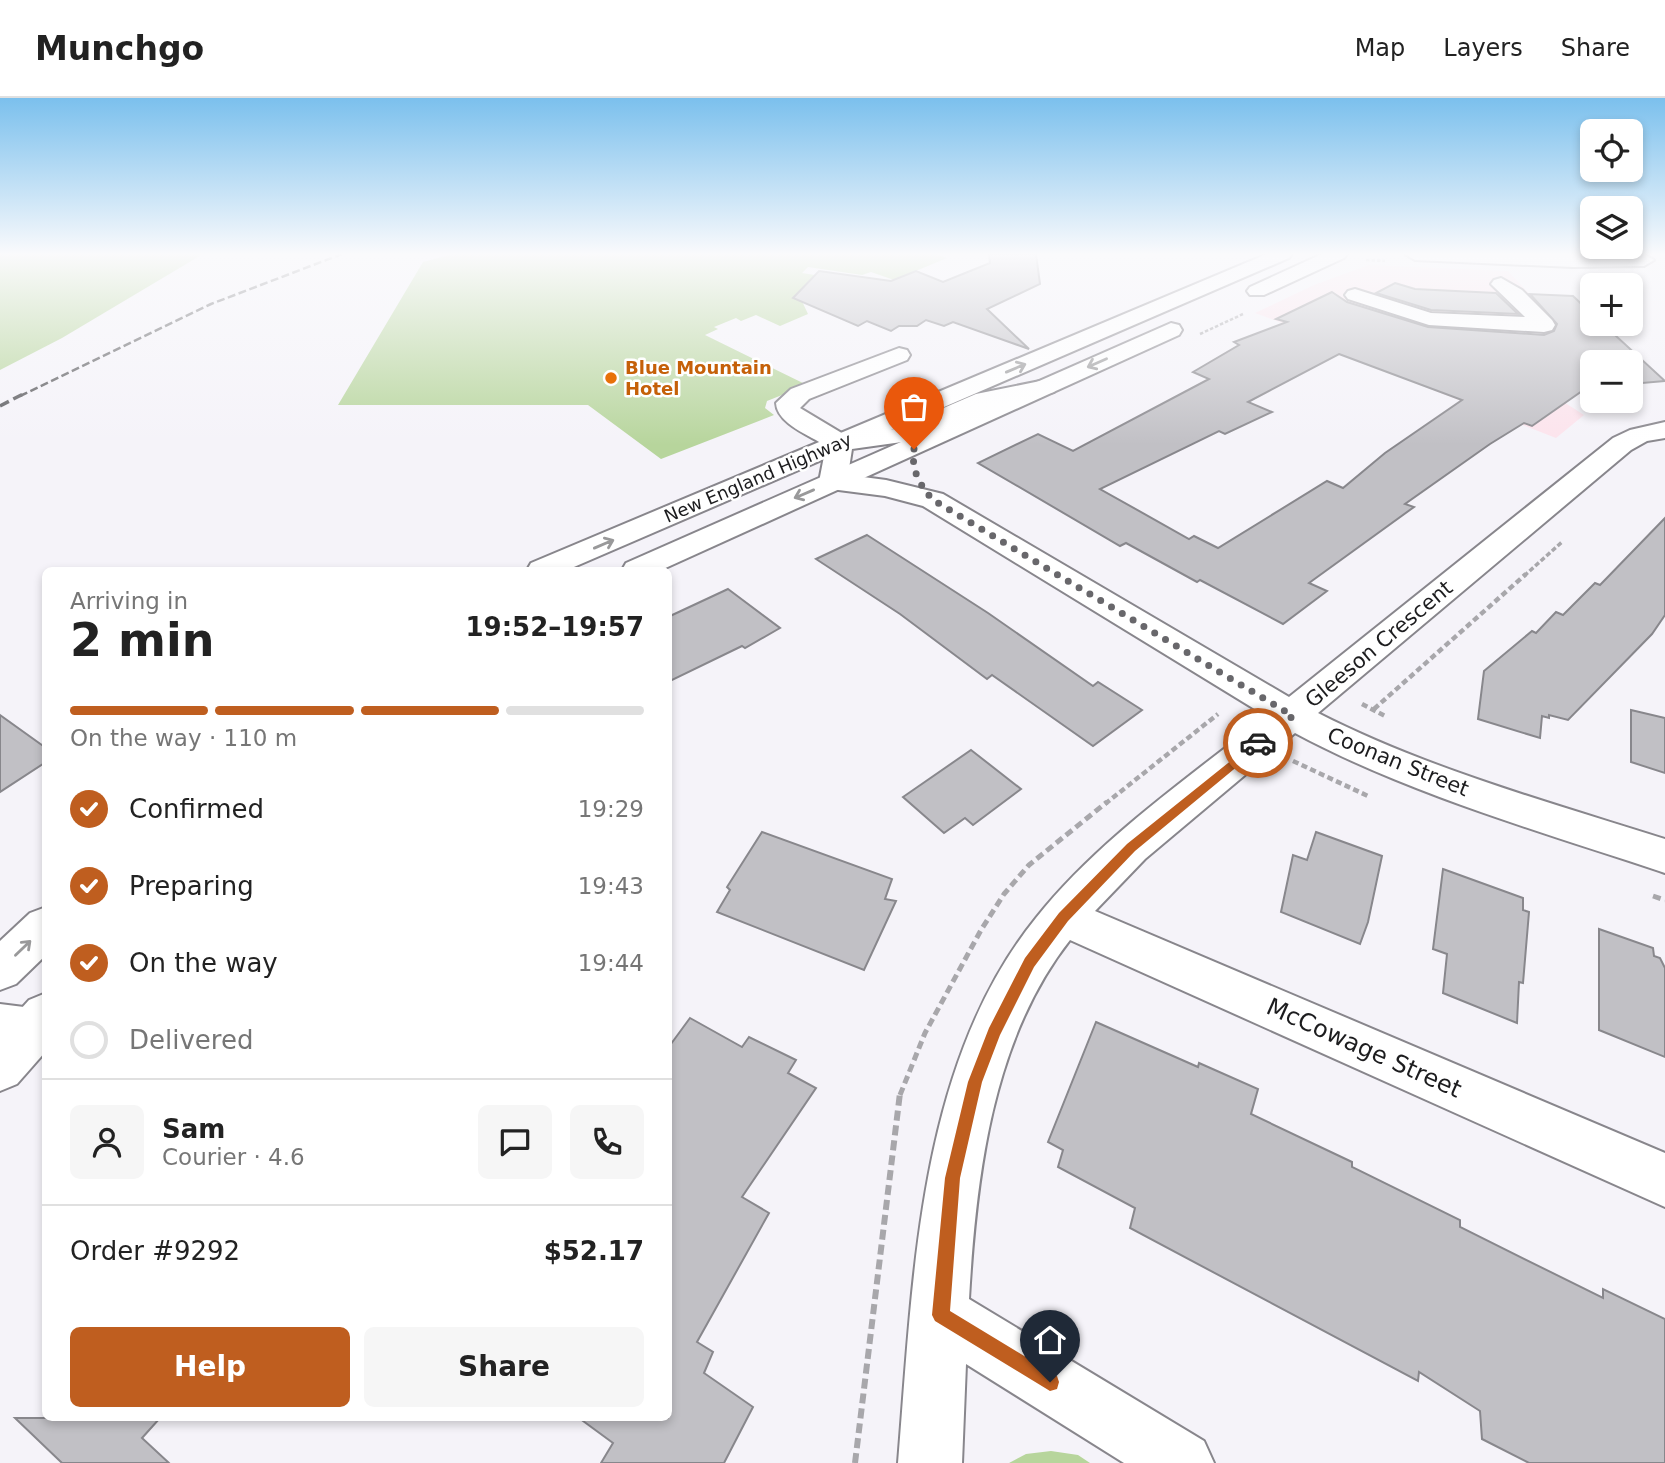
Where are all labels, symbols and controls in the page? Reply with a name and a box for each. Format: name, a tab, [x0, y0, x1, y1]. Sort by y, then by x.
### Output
text: Munchgo	[35, 29, 204, 68]
text: Map	[1355, 34, 1405, 62]
text: Layers	[1443, 34, 1523, 62]
text: Share	[1561, 34, 1630, 62]
map controls	[1580, 119, 1643, 413]
button: locate	[1580, 119, 1643, 182]
button: layers	[1580, 196, 1643, 259]
button: +	[1580, 273, 1643, 336]
button: −	[1580, 350, 1643, 413]
place label: Blue Mountain Hotel	[625, 357, 772, 399]
one-way arrow	[1087, 357, 1108, 370]
one-way arrow	[1005, 360, 1027, 373]
marker: Blue Mountain Hotel	[603, 370, 619, 386]
pin	[884, 377, 944, 449]
icon: bag	[895, 388, 933, 426]
street label: New England Highway	[661, 428, 855, 527]
one-way arrow	[793, 489, 815, 502]
one-way arrow	[593, 537, 615, 550]
street label: Gleeson Crescent	[1301, 576, 1457, 712]
text: Arriving in	[70, 588, 188, 614]
text: 19:52–19:57	[465, 612, 644, 642]
text: 2 min	[70, 613, 214, 667]
courier	[1223, 708, 1293, 778]
street label: Coonan Street	[1324, 723, 1472, 801]
icon: car	[1239, 724, 1277, 762]
text: On the way · 110 m	[70, 725, 297, 751]
icon: check	[70, 790, 108, 828]
text: Confirmed	[129, 794, 264, 824]
text: 19:29	[578, 796, 644, 822]
icon: check	[70, 867, 108, 905]
text: Preparing	[129, 871, 254, 901]
text: 19:43	[578, 873, 644, 899]
one-way arrow	[14, 939, 31, 956]
icon: check	[70, 944, 108, 982]
text: On the way	[129, 948, 278, 978]
text: 19:44	[578, 950, 644, 976]
street label: McCowage Street	[1262, 992, 1466, 1104]
text: Delivered	[129, 1025, 253, 1055]
button: person	[70, 1105, 144, 1179]
button: chat	[478, 1105, 552, 1179]
button: phone	[570, 1105, 644, 1179]
text: Sam	[162, 1114, 225, 1144]
text: Courier · 4.6	[162, 1144, 305, 1170]
text: Order #9292	[70, 1236, 240, 1266]
text: $52.17	[544, 1236, 644, 1266]
pin	[1020, 1310, 1080, 1382]
icon: home	[1031, 1321, 1069, 1359]
button: Help	[70, 1327, 350, 1407]
button: Share	[364, 1327, 644, 1407]

